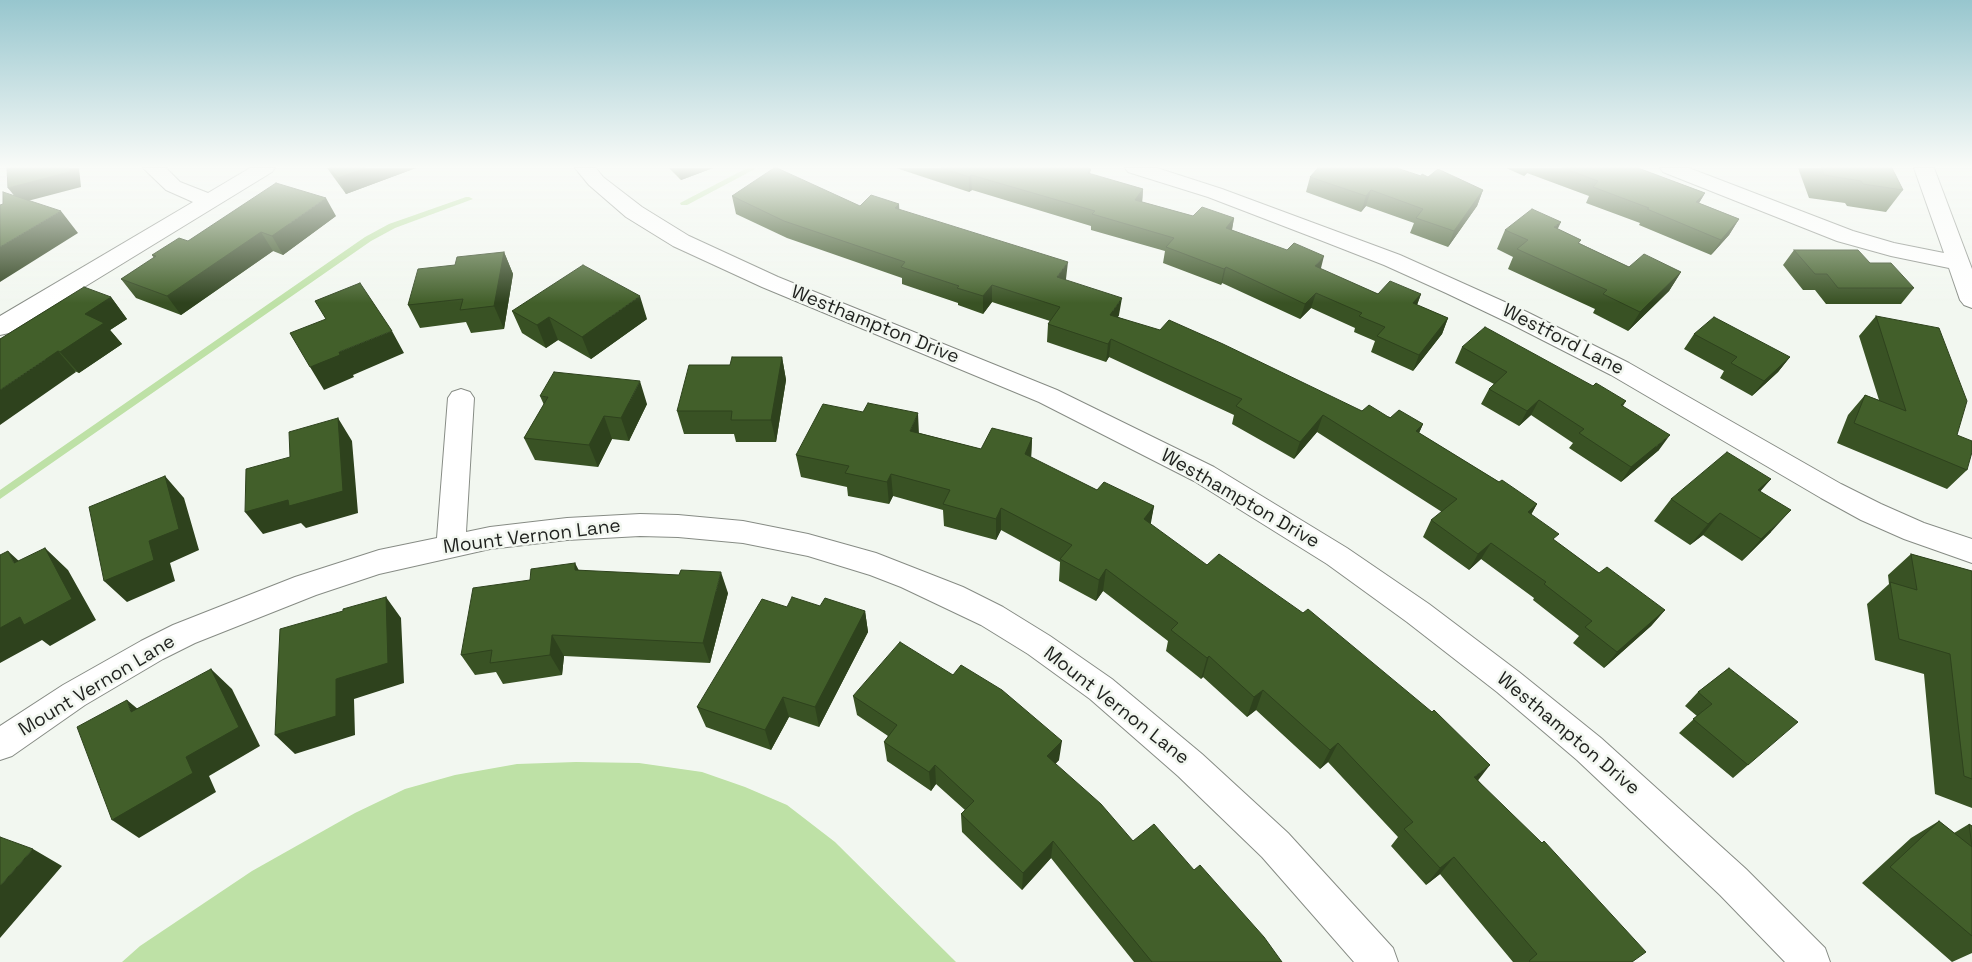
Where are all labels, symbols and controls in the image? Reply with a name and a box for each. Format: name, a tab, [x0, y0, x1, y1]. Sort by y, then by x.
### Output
street label: Westhampton Drive	[788, 281, 962, 369]
street label: Westford Lane	[1498, 300, 1628, 380]
street label: Westhampton Drive	[1157, 444, 1323, 554]
street label: Mount Vernon Lane	[442, 515, 622, 559]
street label: Mount Vernon Lane	[15, 630, 179, 742]
street label: Mount Vernon Lane	[1039, 642, 1193, 770]
street label: Westhampton Drive	[1492, 668, 1644, 800]

